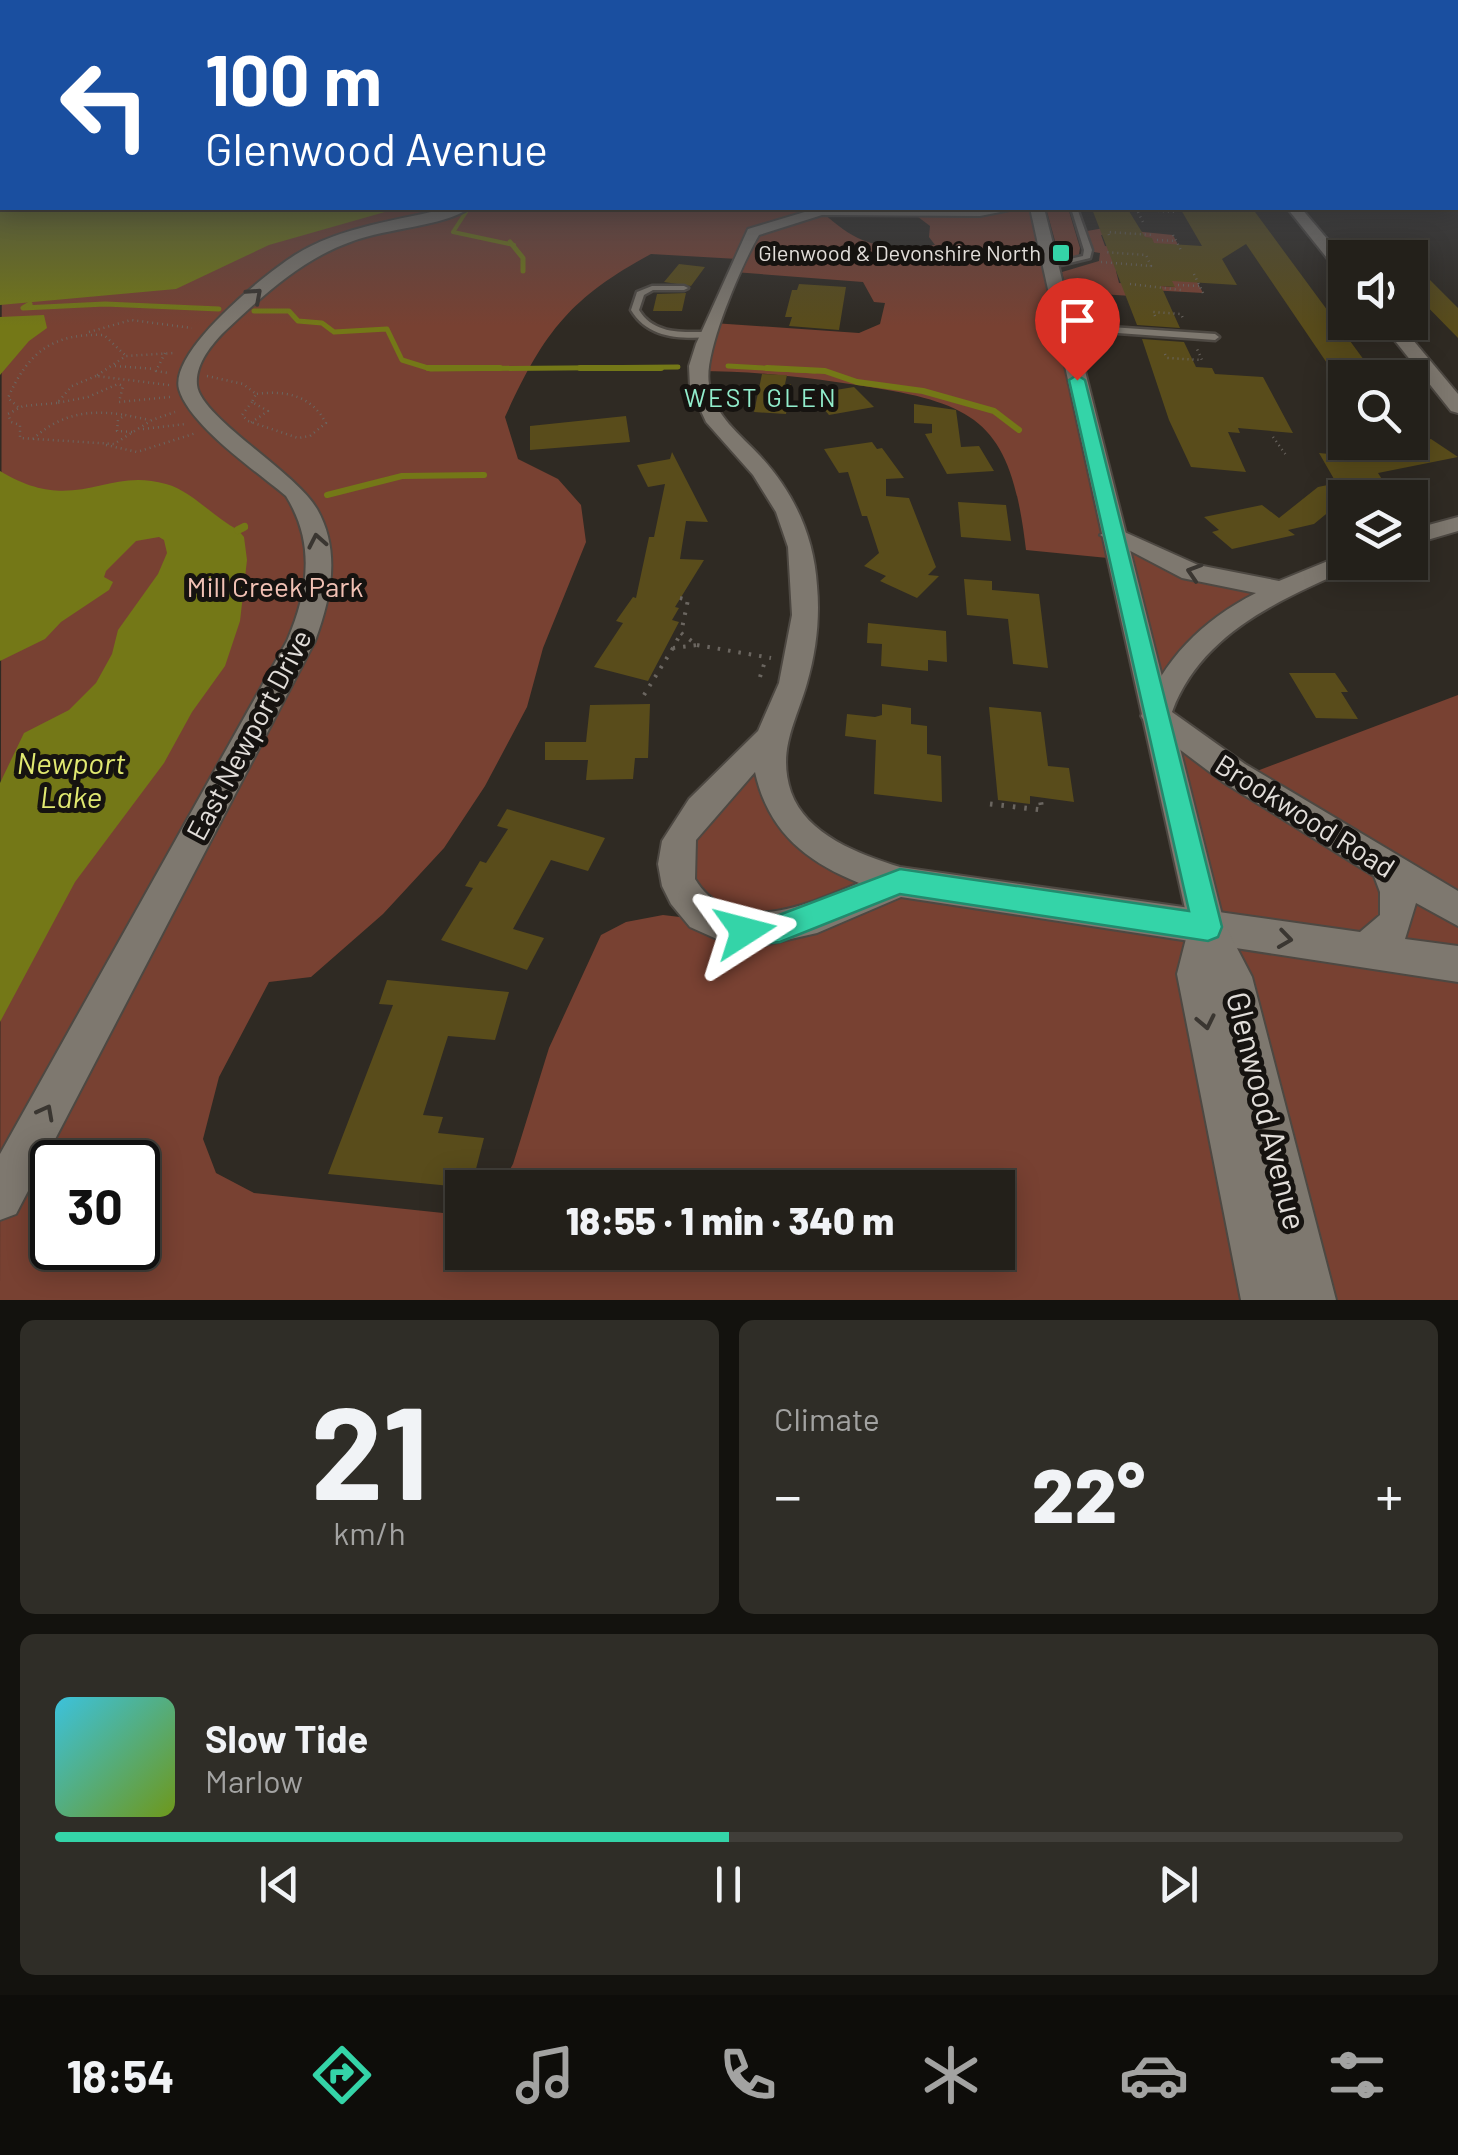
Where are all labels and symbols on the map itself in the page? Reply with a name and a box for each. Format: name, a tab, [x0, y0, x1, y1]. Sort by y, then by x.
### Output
place label: Glenwood & Devonshire North	[758, 239, 1041, 265]
marker: Glenwood & Devonshire North	[1050, 242, 1072, 264]
pin	[1035, 278, 1120, 381]
one-way arrow	[243, 289, 262, 307]
district label: WEST GLEN	[684, 382, 838, 412]
one-way arrow	[308, 532, 329, 549]
one-way arrow	[1186, 563, 1203, 584]
park label: Mill Creek Park	[186, 569, 364, 603]
street label: East Newport Drive	[178, 623, 318, 846]
water label: Newport Lake	[16, 744, 126, 814]
street label: Brookwood Road	[1210, 746, 1402, 884]
position arrow	[693, 879, 797, 983]
one-way arrow	[1277, 927, 1293, 948]
street label: Glenwood Avenue	[1220, 988, 1316, 1233]
one-way arrow	[1195, 1013, 1216, 1030]
one-way arrow	[33, 1105, 53, 1123]
speed limit sign: 30	[30, 1140, 160, 1270]

